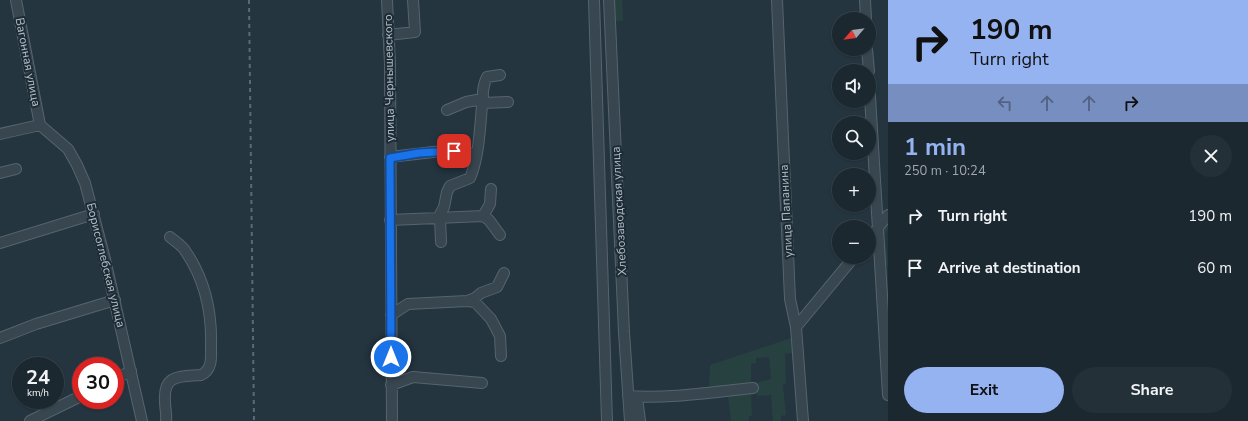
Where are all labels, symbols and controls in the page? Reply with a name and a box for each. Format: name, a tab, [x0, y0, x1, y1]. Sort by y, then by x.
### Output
text: 190 m	[970, 11, 1053, 49]
north arrow	[832, 12, 876, 56]
map controls	[832, 12, 876, 264]
street label: улица Чернышевского	[380, 14, 398, 142]
street label: Вагонная улица	[12, 16, 44, 108]
icon: right	[904, 16, 956, 68]
text: Turn right	[970, 47, 1049, 71]
button: sound	[832, 64, 876, 108]
icon: left	[994, 92, 1016, 114]
icon: ahead	[1036, 92, 1058, 114]
icon: ahead	[1078, 92, 1100, 114]
icon: right	[1120, 92, 1142, 114]
button: search	[832, 116, 876, 160]
text: 1 min	[904, 131, 966, 163]
pin	[437, 134, 471, 168]
button: close	[1190, 135, 1232, 177]
icon: arrive	[443, 140, 465, 162]
street label: Хлебозаводская улица	[608, 146, 630, 276]
text: 250 m · 10:24	[904, 162, 986, 180]
street label: улица Папанина	[776, 164, 796, 258]
button: +	[832, 168, 876, 212]
street label: Борисоглебская улица	[83, 201, 129, 329]
icon: right	[904, 205, 926, 227]
text: Turn right	[938, 206, 1007, 226]
text: 190 m	[1188, 206, 1232, 226]
button: −	[832, 220, 876, 264]
icon: arrive	[904, 257, 926, 279]
text: Arrive at destination	[938, 258, 1081, 278]
text: 60 m	[1197, 258, 1232, 278]
position arrow	[370, 336, 412, 378]
speed limit sign: 30	[72, 357, 124, 409]
text: 24	[26, 364, 50, 391]
button: Exit	[904, 367, 1064, 413]
button: Share	[1072, 367, 1232, 413]
text: km/h	[27, 386, 49, 400]

